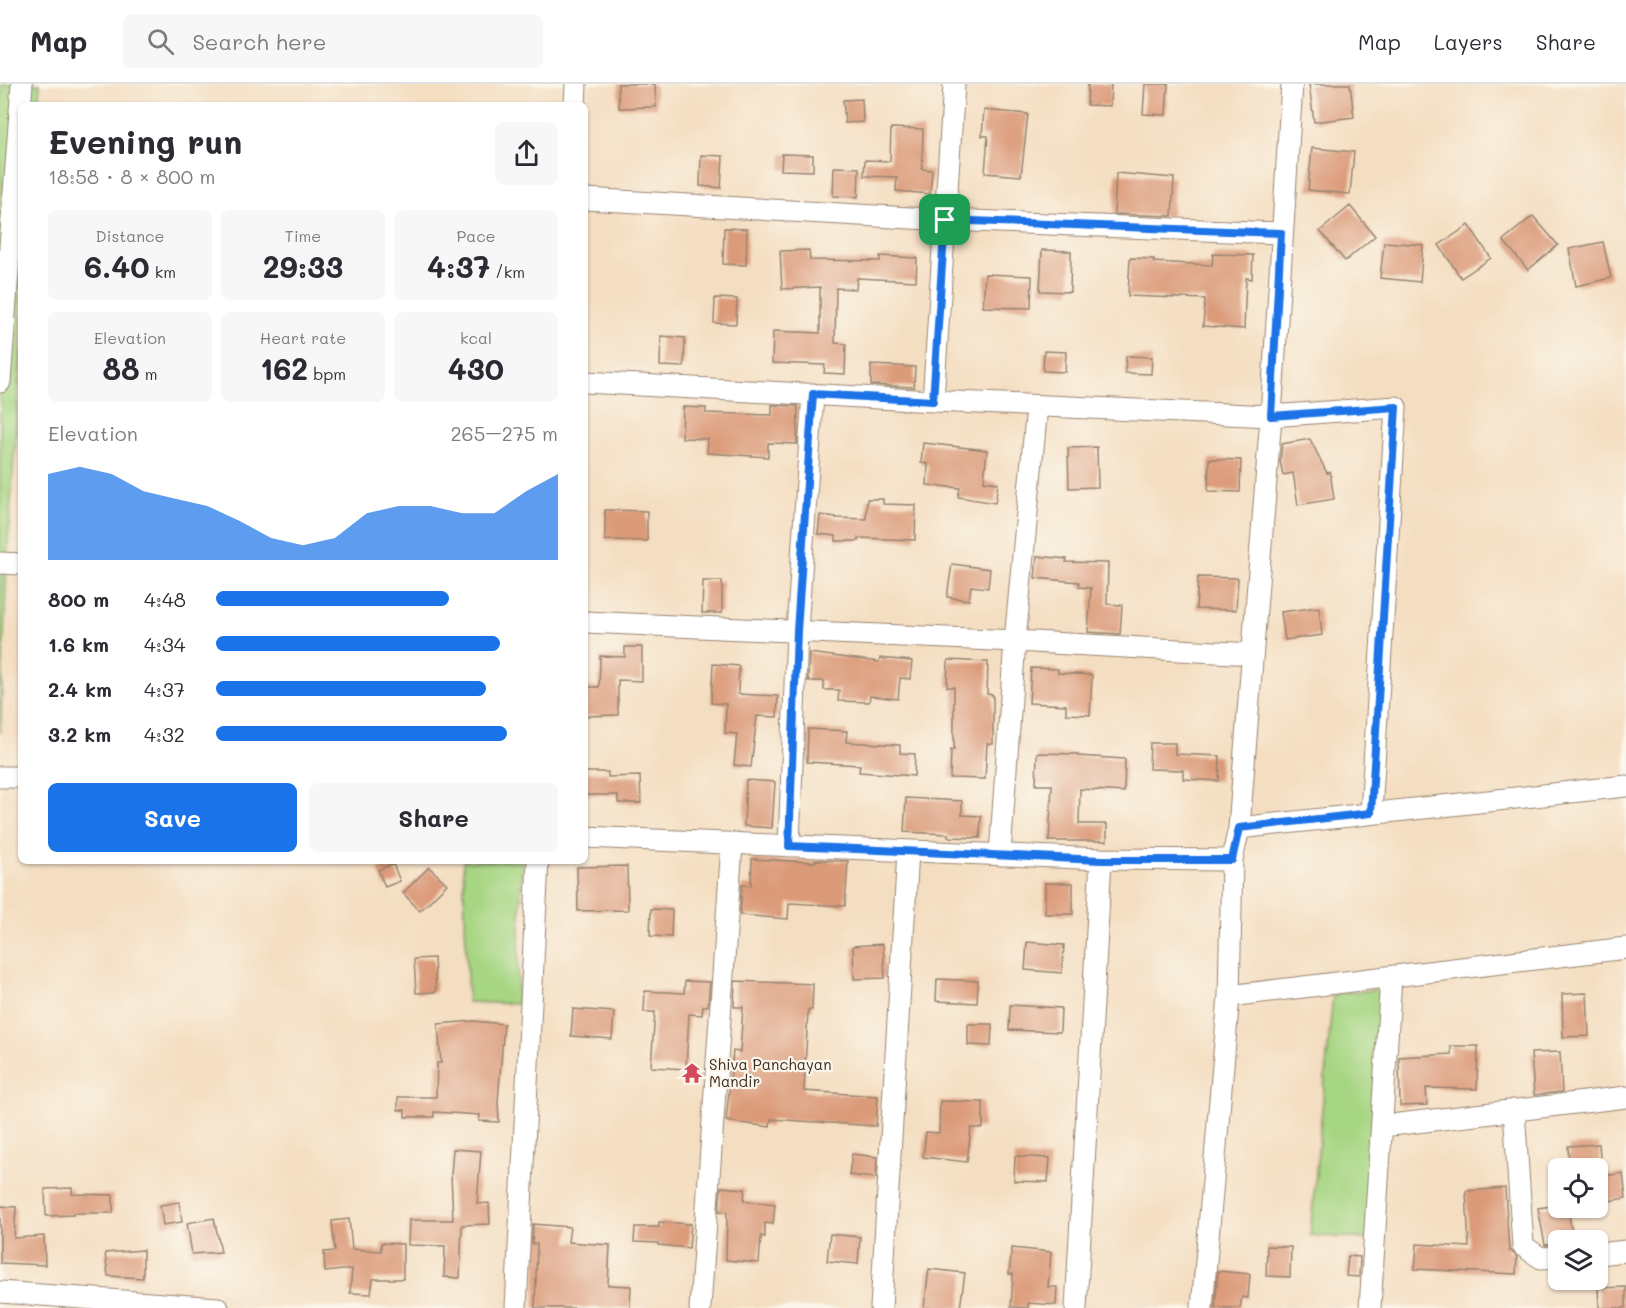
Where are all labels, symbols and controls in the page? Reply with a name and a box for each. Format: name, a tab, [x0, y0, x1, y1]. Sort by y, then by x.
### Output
search box	[123, 14, 543, 68]
text: Map	[30, 23, 87, 59]
icon: search	[144, 25, 177, 58]
text: Search here	[192, 27, 326, 56]
text: Map	[1358, 28, 1401, 55]
text: Layers	[1434, 28, 1503, 55]
text: Share	[1536, 28, 1596, 55]
text: Evening run	[48, 119, 242, 162]
button: share	[495, 122, 558, 185]
text: 18:58 · 8 × 800 m	[48, 163, 215, 189]
pin	[919, 194, 970, 245]
icon: arrive	[928, 203, 961, 236]
text: Distance	[96, 225, 164, 246]
text: Time	[285, 225, 321, 246]
text: Pace	[456, 225, 496, 246]
text: 6.40	[84, 246, 150, 286]
text: 29:33	[263, 246, 343, 286]
text: 4:37	[427, 246, 490, 286]
text: km	[150, 261, 176, 282]
text: /km	[490, 261, 525, 282]
text: Elevation	[94, 327, 166, 348]
text: Heart rate	[260, 327, 346, 348]
text: kcal	[460, 327, 492, 348]
text: 88	[102, 348, 140, 388]
text: 162	[260, 348, 308, 388]
text: 430	[448, 348, 504, 388]
text: m	[140, 363, 158, 384]
text: bpm	[308, 363, 346, 384]
text: Elevation	[48, 420, 138, 446]
text: 265–275 m	[450, 420, 558, 446]
text: 800 m	[48, 586, 109, 612]
text: 4:48	[144, 586, 186, 612]
text: 1.6 km	[48, 631, 109, 657]
text: 4:34	[144, 631, 185, 657]
text: 2.4 km	[48, 676, 112, 702]
text: 4:37	[144, 676, 185, 702]
text: 3.2 km	[48, 721, 111, 747]
text: 4:32	[144, 721, 185, 747]
button: Save	[48, 783, 297, 852]
button: Share	[309, 783, 558, 852]
place label: Shiva Panchayan Mandir	[709, 1054, 832, 1091]
temple icon: Shiva Panchayan Mandir	[680, 1061, 704, 1085]
map controls	[1548, 1158, 1608, 1290]
button: locate	[1548, 1158, 1608, 1218]
button: layers	[1548, 1230, 1608, 1290]

